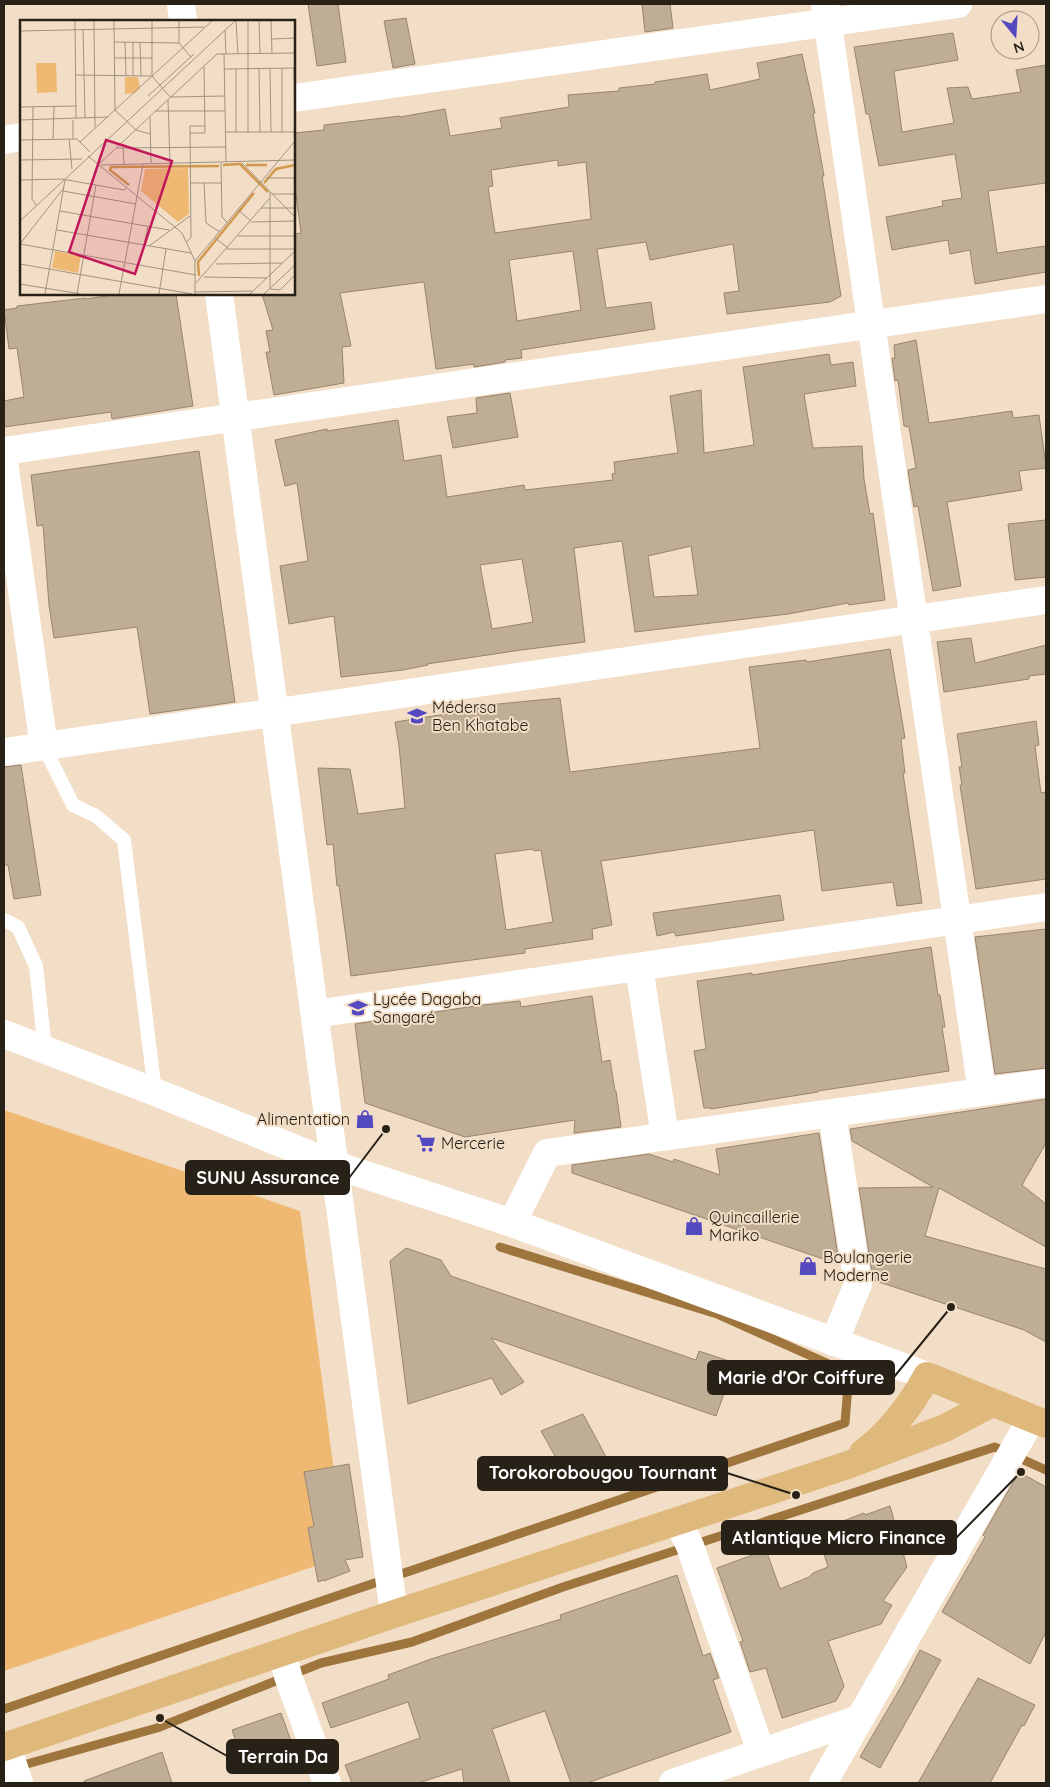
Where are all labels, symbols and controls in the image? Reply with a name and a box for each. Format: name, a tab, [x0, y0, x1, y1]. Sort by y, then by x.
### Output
north arrow	[990, 10, 1040, 60]
inset map	[20, 20, 295, 295]
text: N	[1011, 37, 1027, 58]
place label: Médersa Ben Khatabe	[432, 697, 529, 735]
school or university icon: Médersa Ben Khatabe	[406, 705, 428, 727]
place label: Lycée Dagaba Sangaré	[373, 989, 481, 1027]
school or university icon: Lycée Dagaba Sangaré	[347, 997, 369, 1019]
shop icon: Alimentation	[354, 1108, 376, 1130]
place label: Alimentation	[257, 1109, 350, 1129]
supermarket icon: Mercerie	[415, 1132, 437, 1154]
place label: Mercerie	[441, 1133, 505, 1153]
callout: SUNU Assurance	[186, 1161, 349, 1194]
text: SUNU Assurance	[196, 1166, 340, 1189]
place label: Quincaillerie Mariko	[709, 1207, 799, 1245]
shop icon: Quincaillerie Mariko	[683, 1215, 705, 1237]
place label: Boulangerie Moderne	[823, 1247, 912, 1285]
shop icon: Boulangerie Moderne	[797, 1255, 819, 1277]
callout: Marie d'Or Coiffure	[708, 1361, 894, 1394]
text: Marie d'Or Coiffure	[718, 1366, 884, 1389]
callout: Torokorobougou Tournant	[478, 1457, 727, 1490]
text: Torokorobougou Tournant	[489, 1461, 717, 1484]
callout: Atlantique Micro Finance	[722, 1521, 956, 1554]
text: Atlantique Micro Finance	[732, 1526, 946, 1549]
callout: Terrain Da	[227, 1740, 338, 1773]
text: Terrain Da	[238, 1745, 328, 1768]

